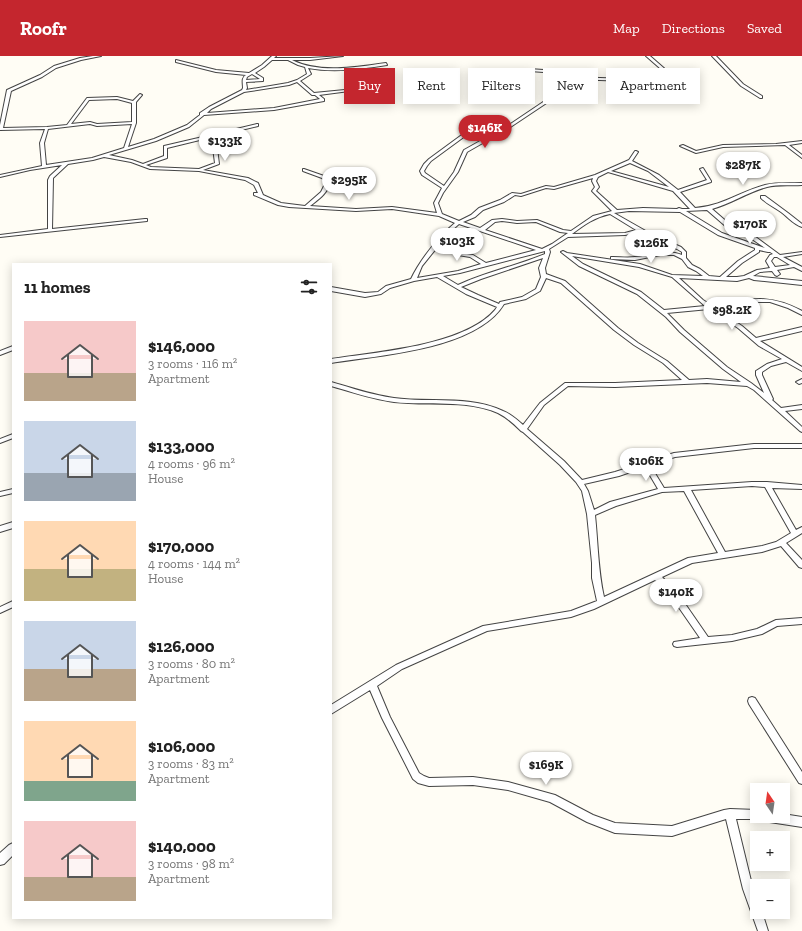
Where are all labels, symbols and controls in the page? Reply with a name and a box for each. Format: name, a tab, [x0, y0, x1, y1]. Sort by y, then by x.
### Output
text: Roofr	[20, 17, 67, 40]
text: Map	[613, 20, 640, 37]
text: Directions	[662, 20, 725, 37]
text: Saved	[747, 20, 782, 37]
chip: Buy	[344, 68, 395, 104]
chip: Rent	[403, 68, 460, 104]
chip: Filters	[468, 68, 535, 104]
chip: New	[543, 68, 598, 104]
chip: Apartment	[606, 68, 700, 104]
pin: $146K	[457, 115, 513, 149]
text: $146K	[468, 120, 502, 135]
pin: $133K	[197, 128, 253, 162]
text: $133K	[208, 133, 242, 148]
pin: $287K	[715, 152, 771, 186]
text: $287K	[725, 157, 761, 172]
pin: $295K	[321, 167, 377, 201]
text: $295K	[331, 172, 367, 187]
pin: $170K	[722, 211, 778, 245]
text: $170K	[733, 216, 767, 231]
pin: $103K	[429, 228, 485, 262]
pin: $126K	[623, 230, 679, 264]
text: $103K	[440, 233, 474, 248]
text: $126K	[634, 235, 668, 250]
icon: filters	[298, 276, 320, 298]
text: 11 homes	[24, 277, 91, 297]
pin: $98.2K	[699, 297, 765, 331]
text: $98.2K	[712, 302, 752, 317]
text: $146,000	[148, 336, 215, 356]
icon: home	[56, 337, 104, 385]
text: 3 rooms · 116 m²	[148, 356, 237, 371]
text: Apartment	[148, 371, 210, 386]
text: $133,000	[148, 436, 215, 456]
icon: home	[56, 437, 104, 485]
pin: $106K	[618, 448, 674, 482]
text: $106K	[629, 453, 663, 468]
text: 4 rooms · 96 m²	[148, 456, 235, 471]
text: House	[148, 471, 183, 486]
text: $170,000	[148, 536, 214, 556]
icon: home	[56, 537, 104, 585]
text: 4 rooms · 144 m²	[148, 556, 240, 571]
text: House	[148, 571, 183, 586]
pin: $140K	[648, 579, 704, 613]
text: $140K	[658, 584, 694, 599]
text: $126,000	[148, 636, 215, 656]
icon: home	[56, 637, 104, 685]
text: 3 rooms · 80 m²	[148, 656, 235, 671]
text: Apartment	[148, 671, 210, 686]
text: $106,000	[148, 736, 215, 756]
icon: home	[56, 737, 104, 785]
pin: $169K	[518, 752, 574, 786]
text: 3 rooms · 83 m²	[148, 756, 234, 771]
text: $169K	[529, 757, 563, 772]
text: Apartment	[148, 771, 210, 786]
north arrow	[750, 783, 790, 823]
map controls	[750, 783, 790, 919]
button: +	[750, 831, 790, 871]
text: $140,000	[148, 836, 216, 856]
icon: home	[56, 837, 104, 885]
text: 3 rooms · 98 m²	[148, 856, 234, 871]
text: Apartment	[148, 871, 210, 886]
button: −	[750, 879, 790, 919]

